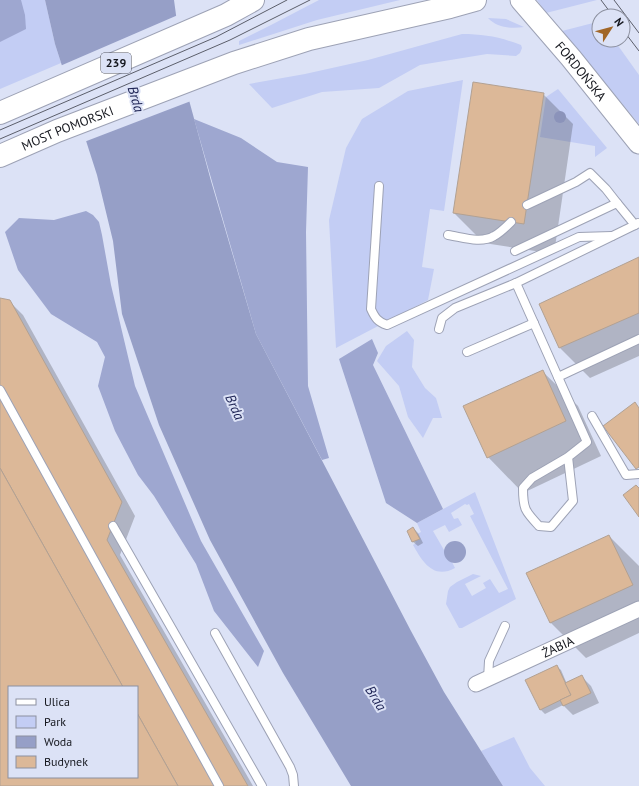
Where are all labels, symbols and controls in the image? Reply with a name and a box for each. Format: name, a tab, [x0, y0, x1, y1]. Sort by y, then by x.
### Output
north arrow	[591, 8, 631, 48]
text: N	[611, 15, 627, 29]
street label: FORDOŃSKA	[552, 38, 610, 105]
road number: 239	[101, 53, 131, 73]
water label: Brda	[124, 84, 148, 114]
street label: MOST POMORSKI	[19, 102, 116, 155]
water label: Brda	[221, 391, 249, 423]
street label: ŻABIA	[539, 632, 577, 662]
water label: Brda	[361, 682, 391, 714]
legend	[8, 686, 138, 778]
text: Ulica	[44, 694, 70, 709]
text: Park	[44, 714, 66, 729]
text: Woda	[44, 734, 72, 749]
text: Budynek	[44, 754, 88, 769]

